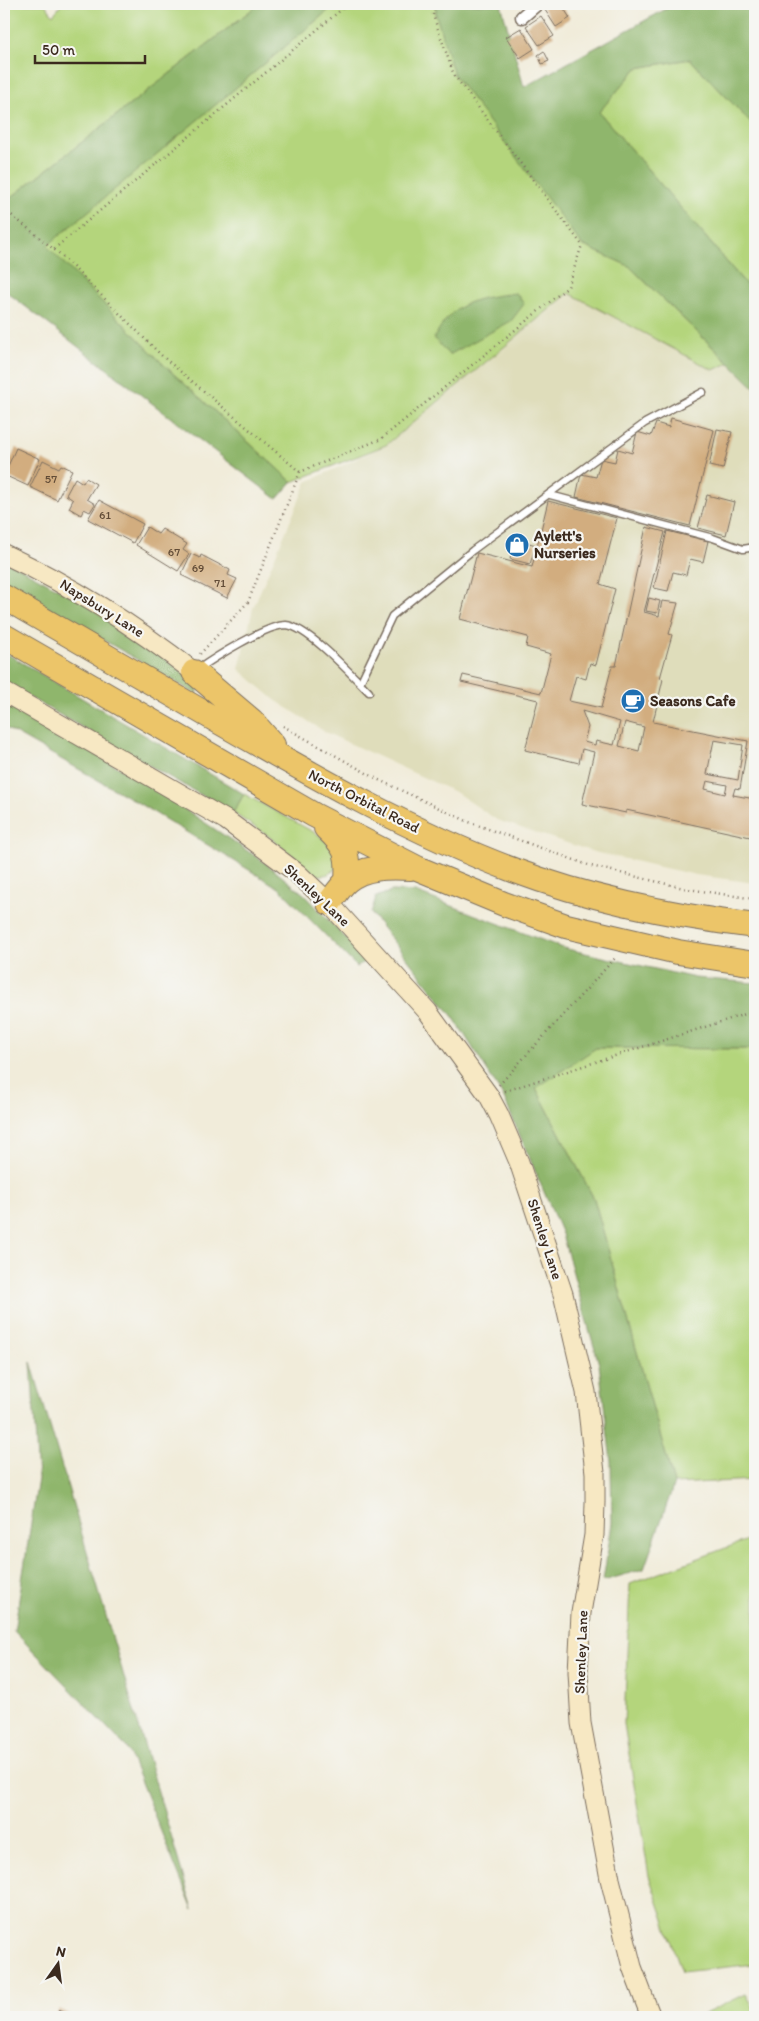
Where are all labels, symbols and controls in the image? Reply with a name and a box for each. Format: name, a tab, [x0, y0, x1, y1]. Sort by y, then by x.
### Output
scale bar	[35, 32, 145, 64]
text: 50 m	[42, 41, 75, 59]
house number: 57	[45, 472, 57, 486]
house number: 61	[99, 508, 111, 522]
place label: Aylett's Nurseries	[533, 527, 596, 562]
shop icon: Aylett's Nurseries	[504, 532, 530, 558]
house number: 67	[168, 545, 180, 559]
house number: 69	[192, 561, 204, 575]
street label: Napsbury Lane	[57, 575, 147, 641]
house number: 71	[214, 576, 226, 590]
cafe icon: Seasons Cafe	[620, 688, 646, 714]
place label: Seasons Cafe	[650, 692, 736, 710]
street label: North Orbital Road	[305, 765, 423, 837]
street label: Shenley Lane	[280, 860, 354, 930]
street label: Shenley Lane	[523, 1196, 567, 1282]
street label: Shenley Lane	[571, 1610, 591, 1694]
north arrow	[32, 1938, 82, 1988]
text: N	[54, 1942, 68, 1961]

